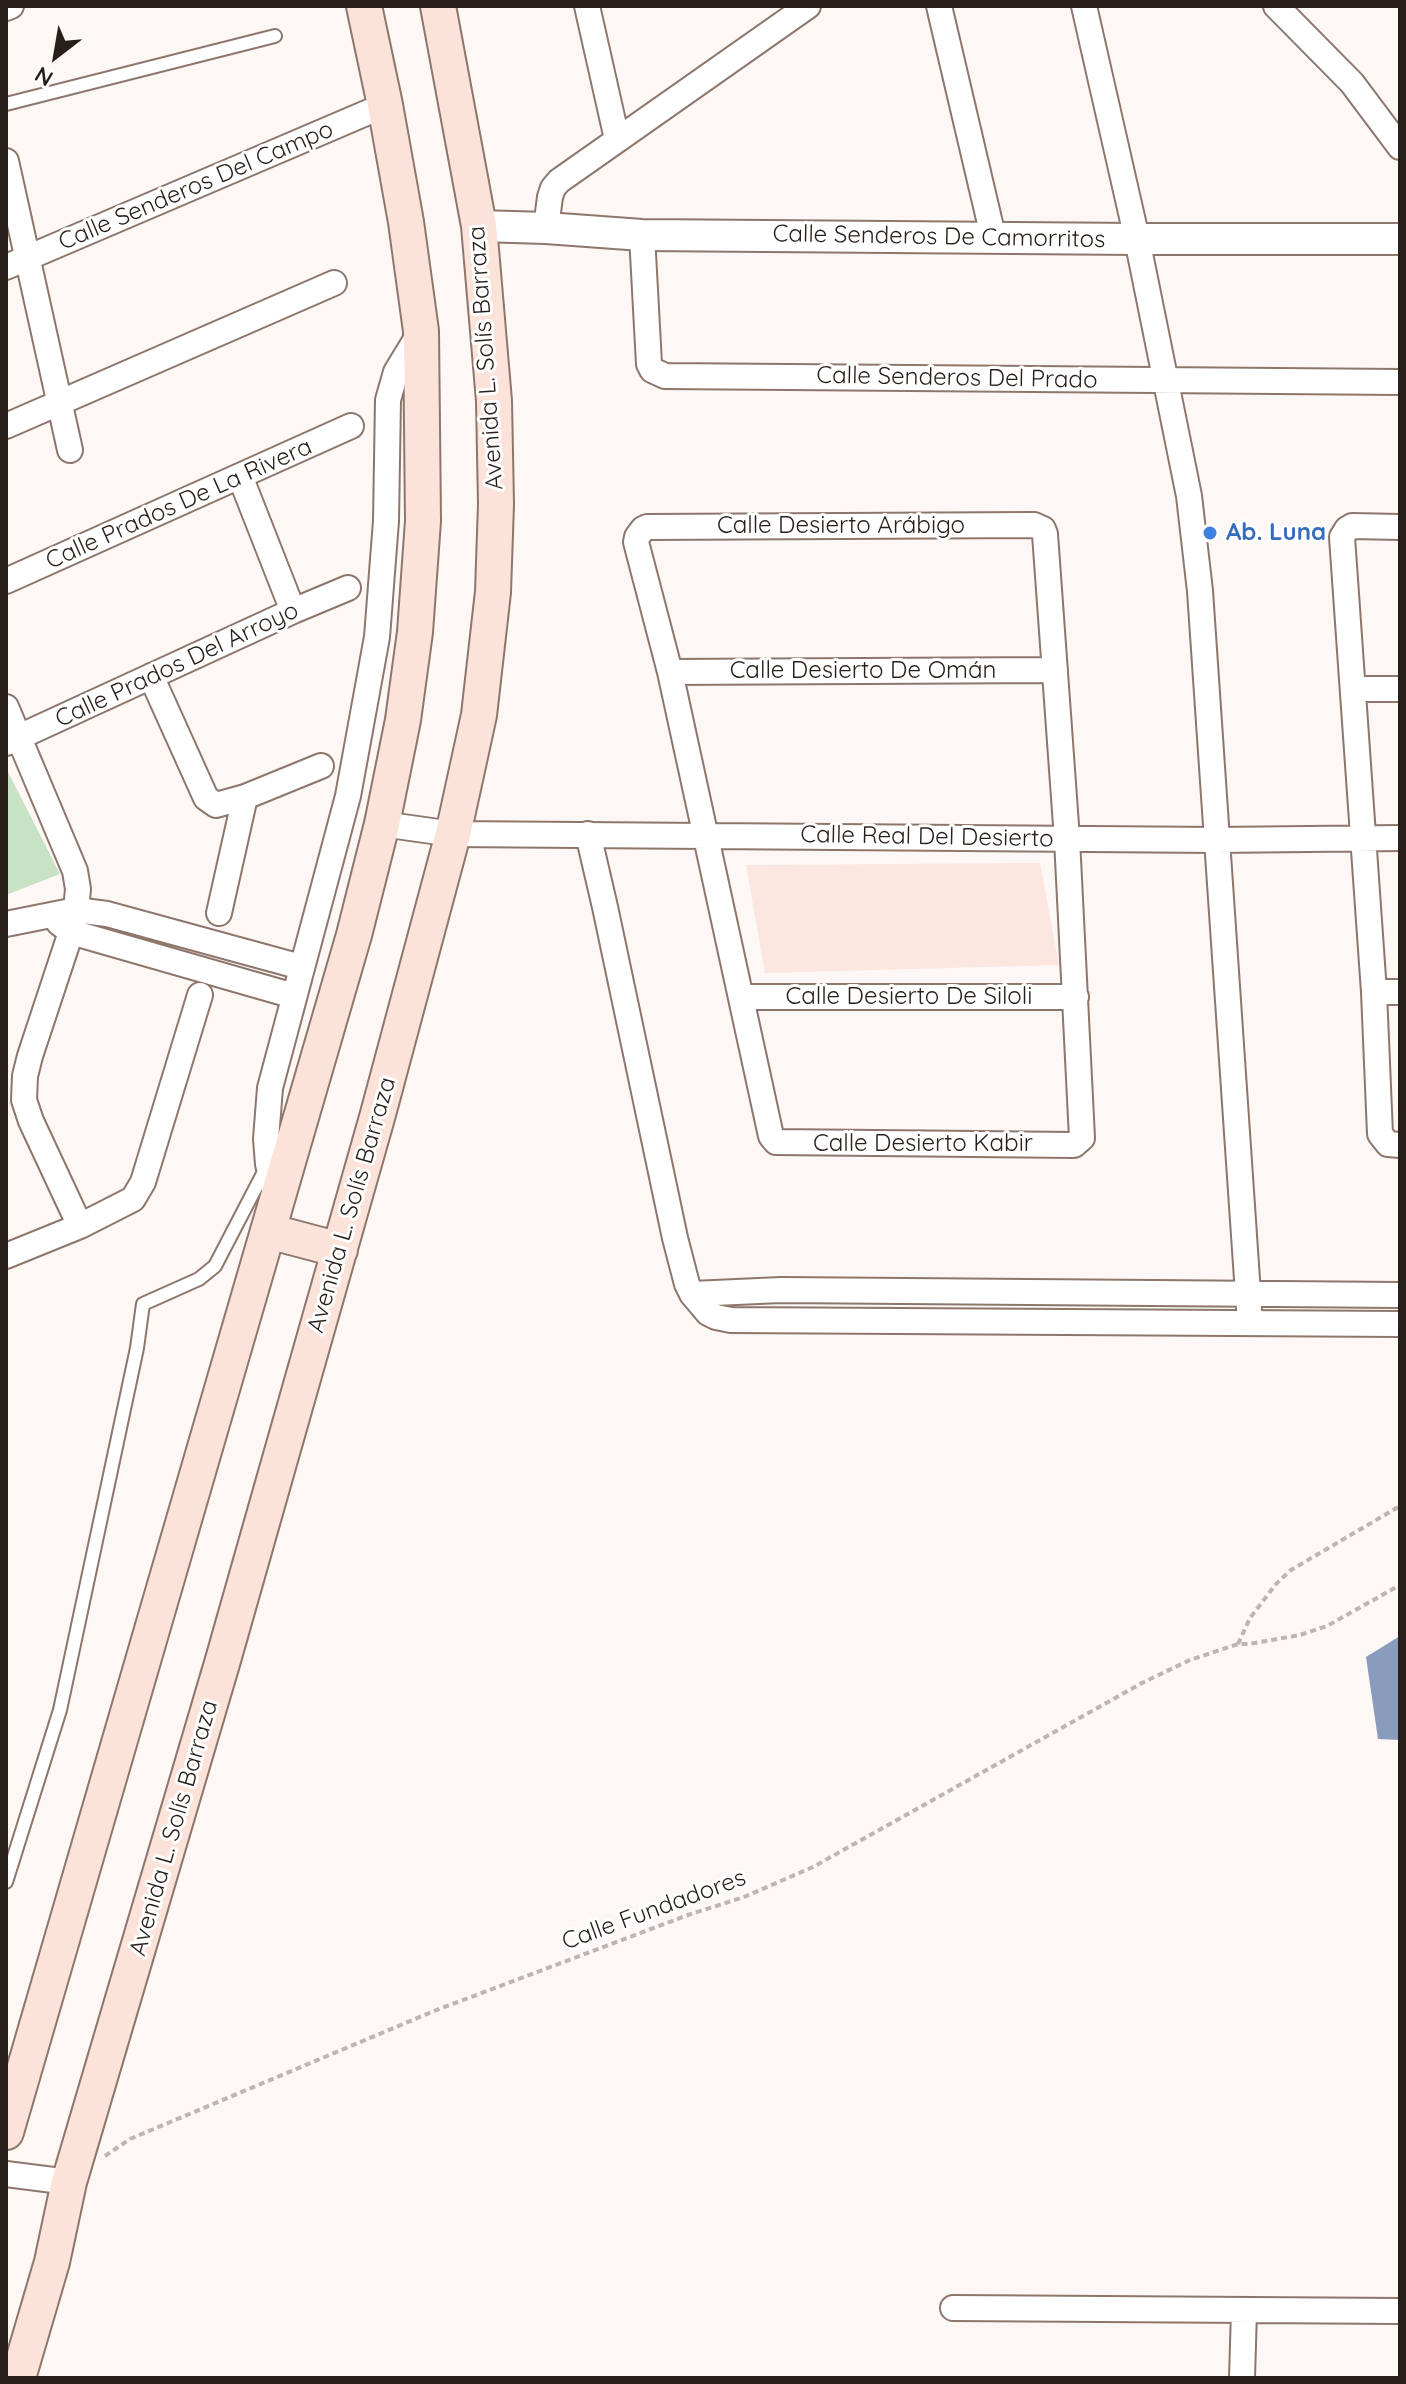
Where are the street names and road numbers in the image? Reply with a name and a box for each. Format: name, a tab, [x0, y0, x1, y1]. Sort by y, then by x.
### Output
street label: Calle Senderos Del Campo	[54, 115, 338, 257]
street label: Calle Senderos De Camorritos	[772, 220, 1106, 254]
street label: Avenida L. Solís Barraza	[462, 225, 510, 491]
street label: Calle Senderos Del Prado	[816, 361, 1098, 395]
street label: Calle Prados De La Rivera	[42, 432, 316, 576]
street label: Calle Desierto Arábigo	[717, 512, 965, 540]
street label: Calle Prados Del Arroyo	[51, 596, 303, 734]
street label: Calle Desierto De Omán	[730, 657, 996, 685]
street label: Calle Real Del Desierto	[800, 820, 1054, 854]
street label: Calle Desierto De Siloli	[785, 983, 1033, 1011]
street label: Avenida L. Solís Barraza	[302, 1074, 402, 1336]
street label: Calle Desierto Kabir	[813, 1130, 1033, 1158]
street label: Avenida L. Solís Barraza	[124, 1697, 224, 1959]
street label: Calle Fundadores	[558, 1863, 750, 1957]

